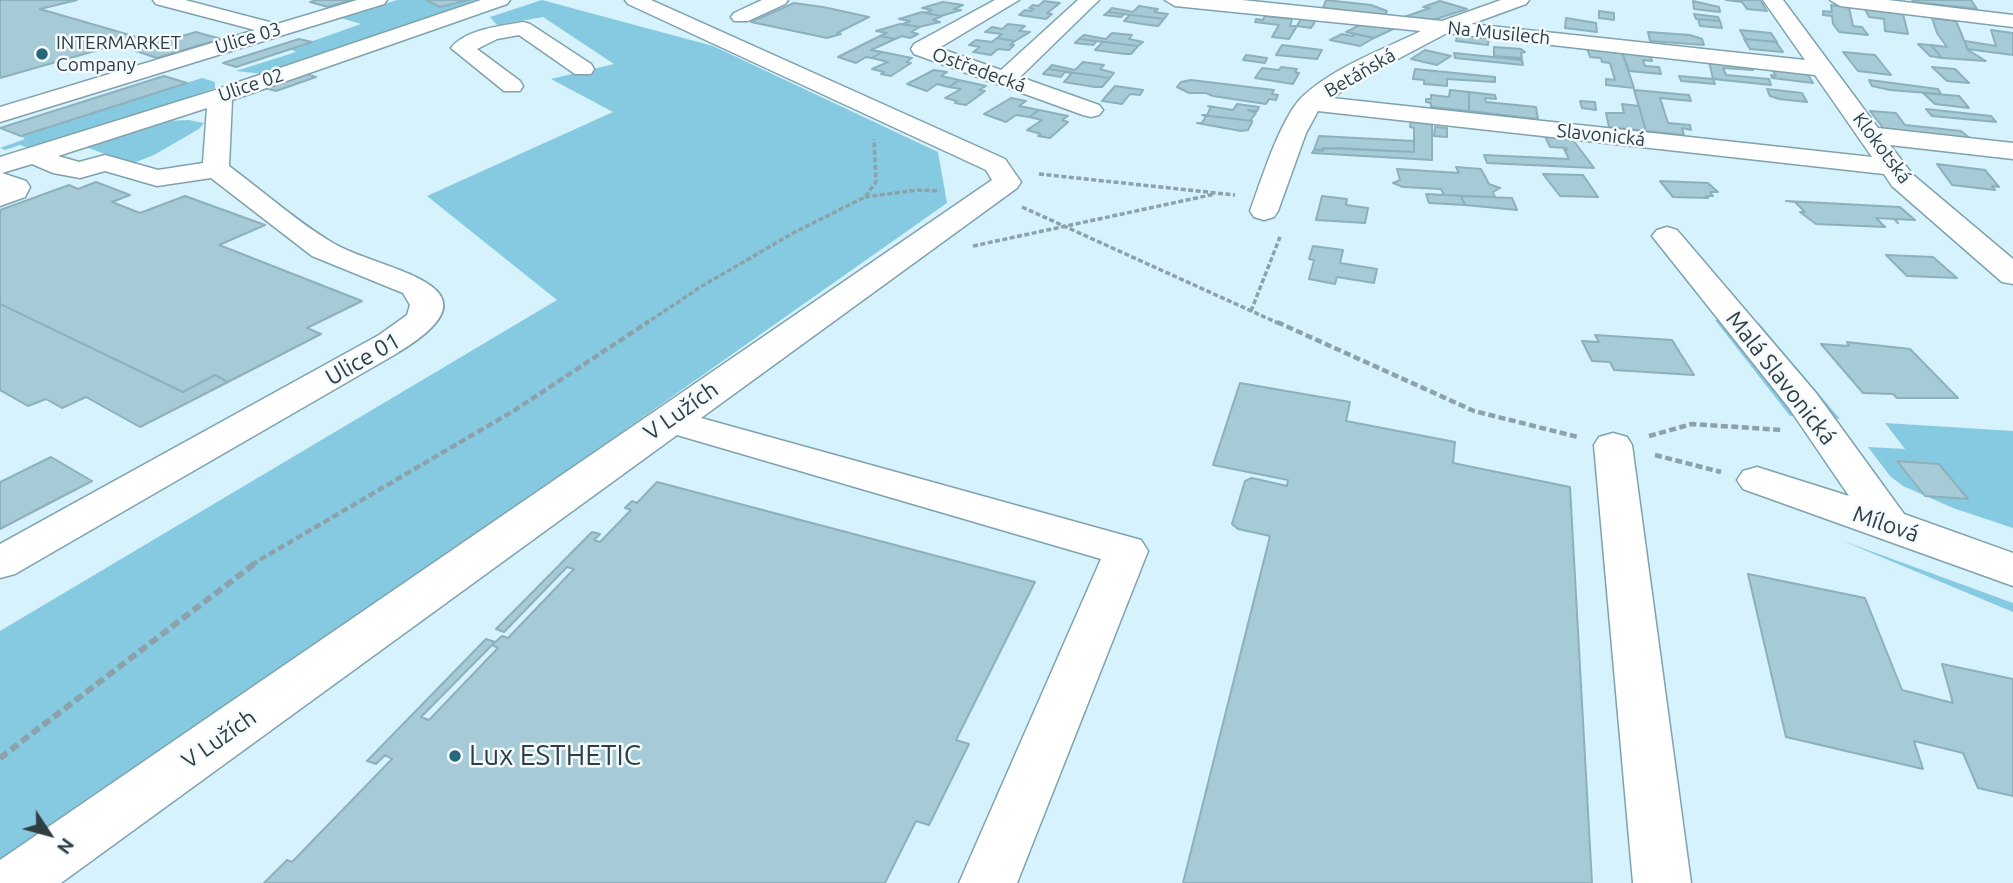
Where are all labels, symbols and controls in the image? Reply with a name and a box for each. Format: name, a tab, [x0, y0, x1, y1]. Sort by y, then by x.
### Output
street label: Na Musilech	[1447, 16, 1551, 50]
street label: Ulice 03	[212, 17, 284, 59]
place label: INTERMARKET Company	[56, 32, 181, 76]
street label: Ostředecká	[929, 43, 1029, 97]
street label: Betáňská	[1320, 44, 1400, 102]
marker: INTERMARKET Company	[34, 46, 50, 62]
street label: Ulice 02	[215, 63, 287, 107]
street label: Klokotská	[1848, 108, 1916, 188]
street label: Slavonická	[1556, 119, 1646, 151]
street label: Malá Slavonická	[1720, 306, 1842, 450]
street label: Ulice 01	[321, 327, 405, 391]
street label: V Lužích	[638, 375, 724, 447]
street label: Mílová	[1849, 500, 1923, 548]
street label: V Lužích	[176, 703, 262, 775]
place label: Lux ESTHETIC	[469, 739, 641, 773]
marker: Lux ESTHETIC	[447, 748, 463, 764]
north arrow	[14, 799, 84, 869]
text: N	[53, 834, 79, 859]

